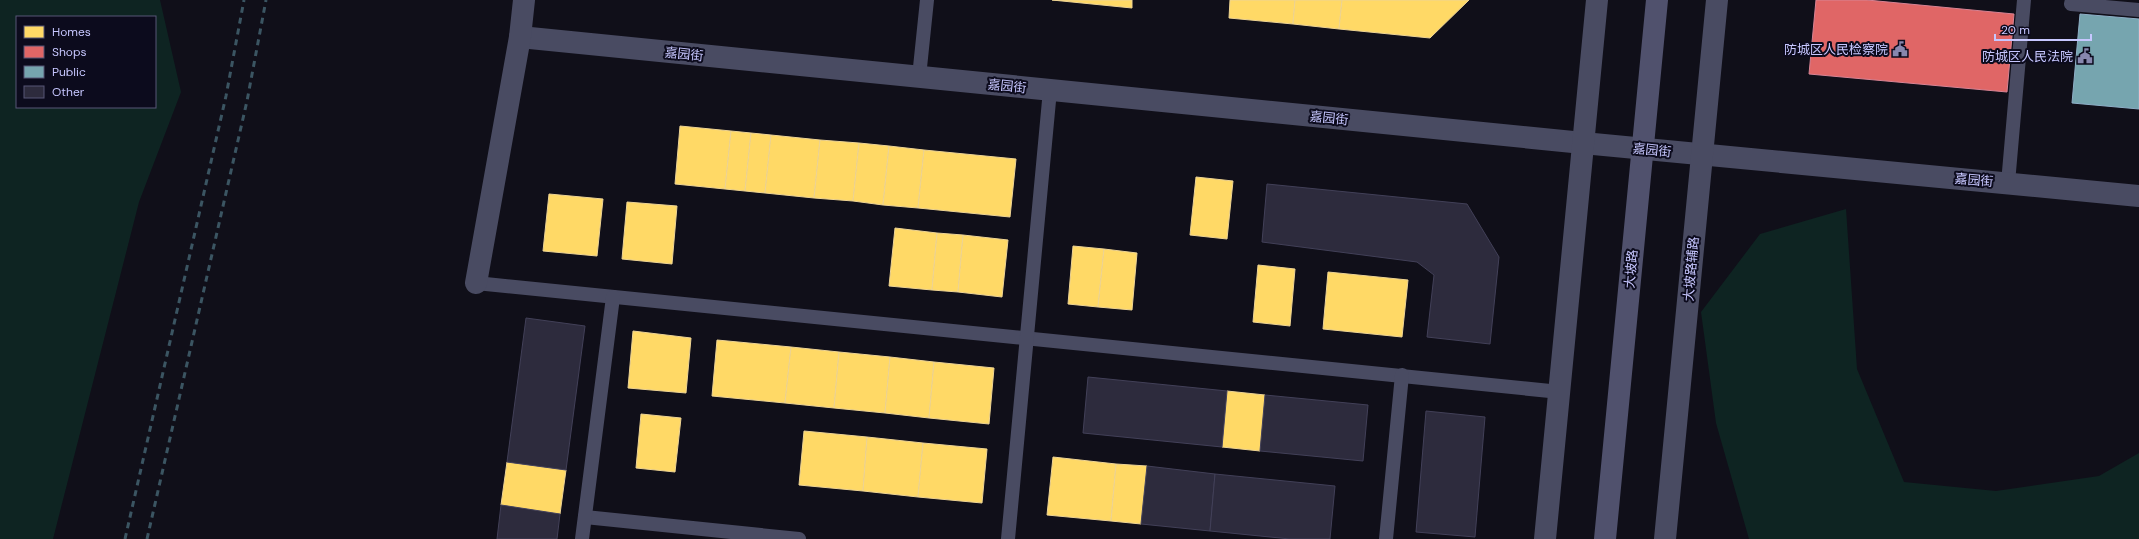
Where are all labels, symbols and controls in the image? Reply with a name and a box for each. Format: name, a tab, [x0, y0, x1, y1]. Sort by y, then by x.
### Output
legend	[16, 16, 156, 108]
scale bar	[1995, 16, 2091, 42]
text: 20 m	[2001, 22, 2030, 38]
text: Homes	[52, 24, 91, 40]
public building icon: 防城区人民检察院	[1891, 40, 1909, 58]
place label: 防城区人民检察院	[1784, 41, 1888, 58]
text: Shops	[52, 44, 87, 60]
street label: 嘉园街	[664, 44, 704, 64]
public building icon: 防城区人民法院	[2076, 47, 2094, 65]
place label: 防城区人民法院	[1982, 48, 2073, 65]
text: Public	[52, 64, 86, 80]
street label: 嘉园街	[987, 76, 1027, 96]
text: Other	[52, 84, 85, 100]
street label: 嘉园街	[1309, 108, 1349, 128]
street label: 嘉园街	[1632, 140, 1672, 160]
street label: 嘉园街	[1954, 170, 1994, 190]
street label: 大坡路辅路	[1680, 236, 1702, 302]
street label: 大坡路	[1621, 249, 1641, 289]

